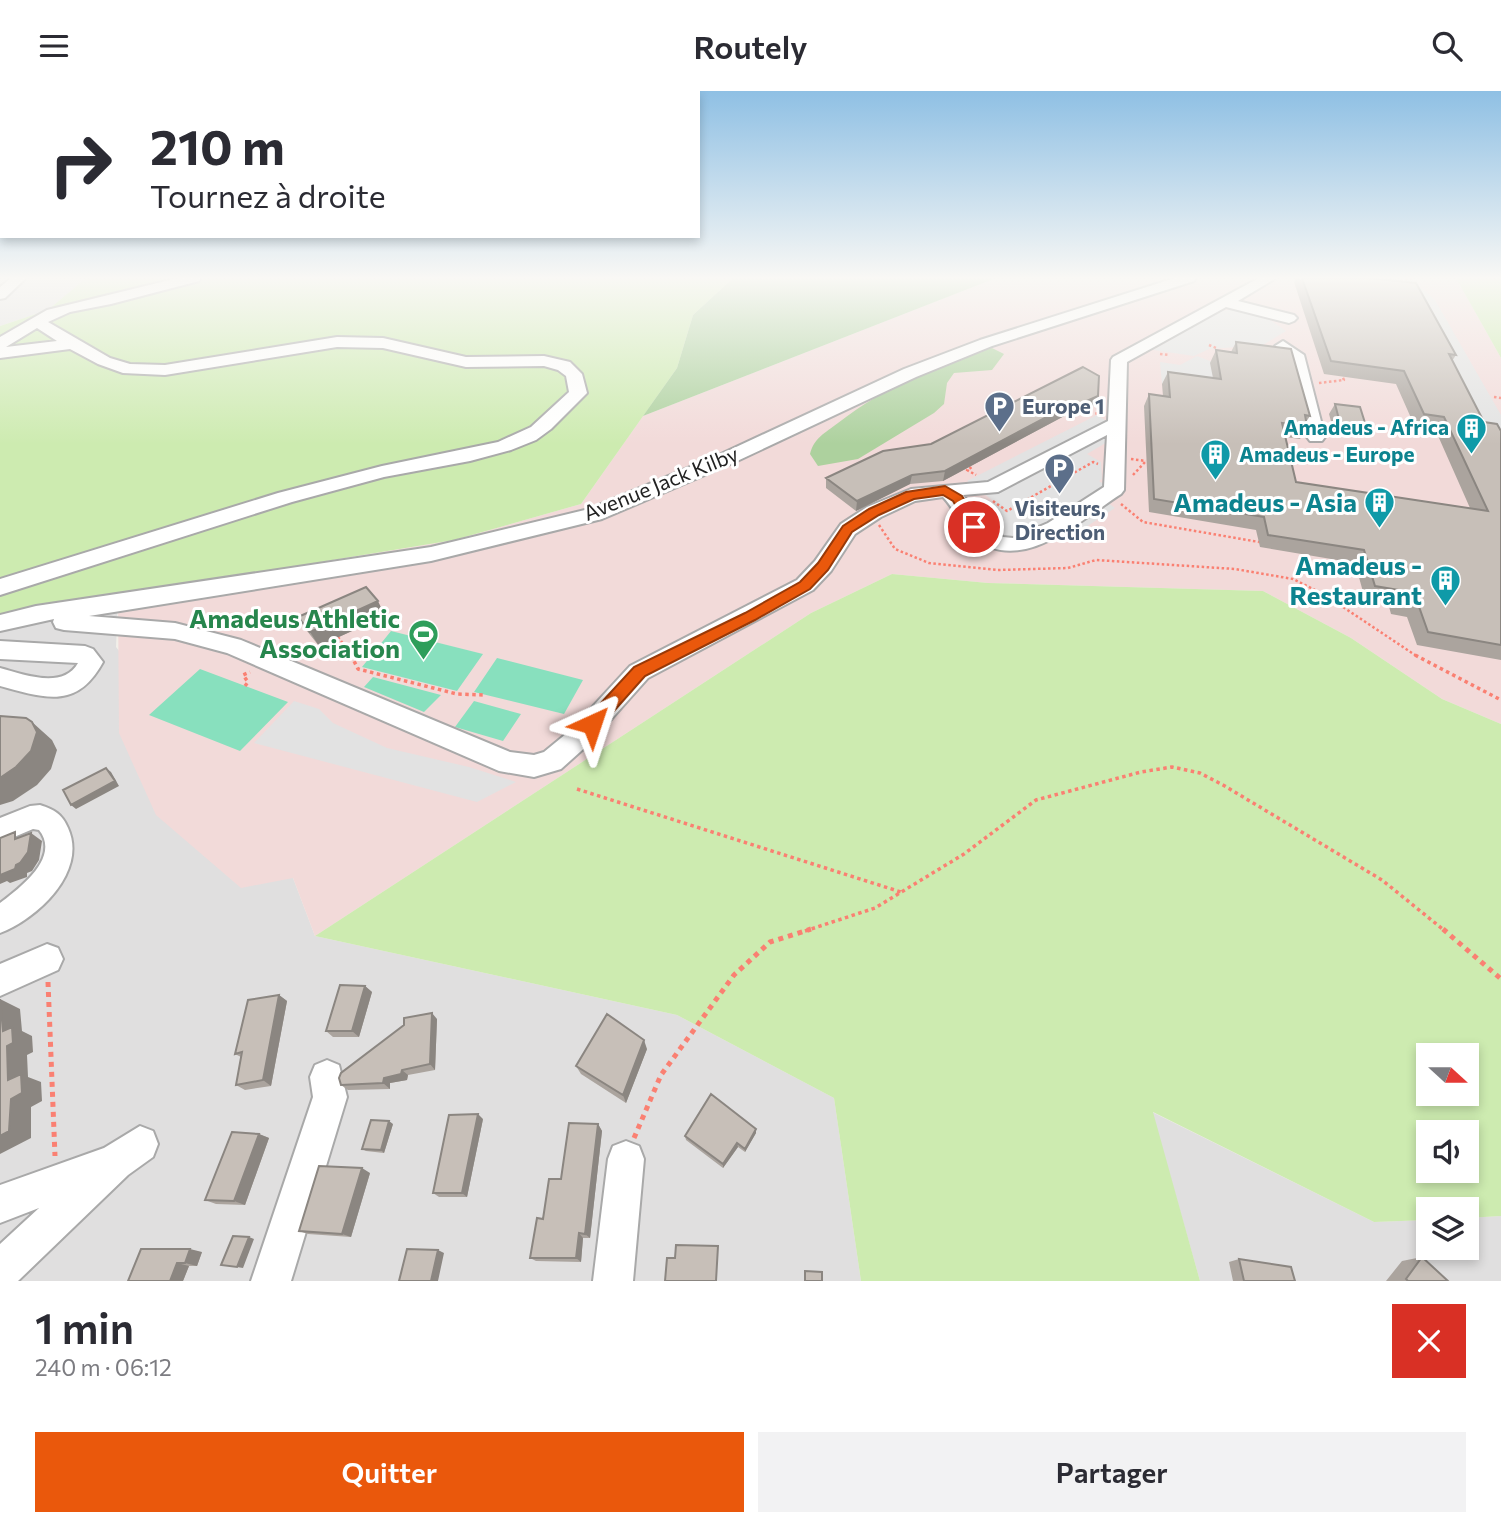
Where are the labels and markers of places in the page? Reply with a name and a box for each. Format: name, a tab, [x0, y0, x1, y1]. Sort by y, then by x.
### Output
parking icon: Europe 1	[982, 390, 1016, 434]
place label: Europe 1	[1022, 393, 1104, 418]
building icon: Amadeus - Africa	[1455, 411, 1489, 455]
place label: Amadeus - Africa	[1283, 414, 1449, 439]
building icon: Amadeus - Europe	[1199, 438, 1233, 482]
place label: Amadeus - Europe	[1239, 441, 1414, 466]
parking icon: Visiteurs, Direction	[1043, 452, 1077, 496]
place label: Amadeus - Asia	[1173, 486, 1357, 517]
building icon: Amadeus - Asia	[1363, 486, 1397, 530]
place label: Visiteurs, Direction	[1014, 495, 1106, 544]
pin	[944, 497, 1004, 557]
place label: Amadeus - Restaurant	[1290, 549, 1422, 610]
building icon: Amadeus - Restaurant	[1428, 564, 1462, 608]
place label: Amadeus Athletic Association	[189, 602, 400, 663]
sports icon: Amadeus Athletic Association	[406, 617, 440, 661]

